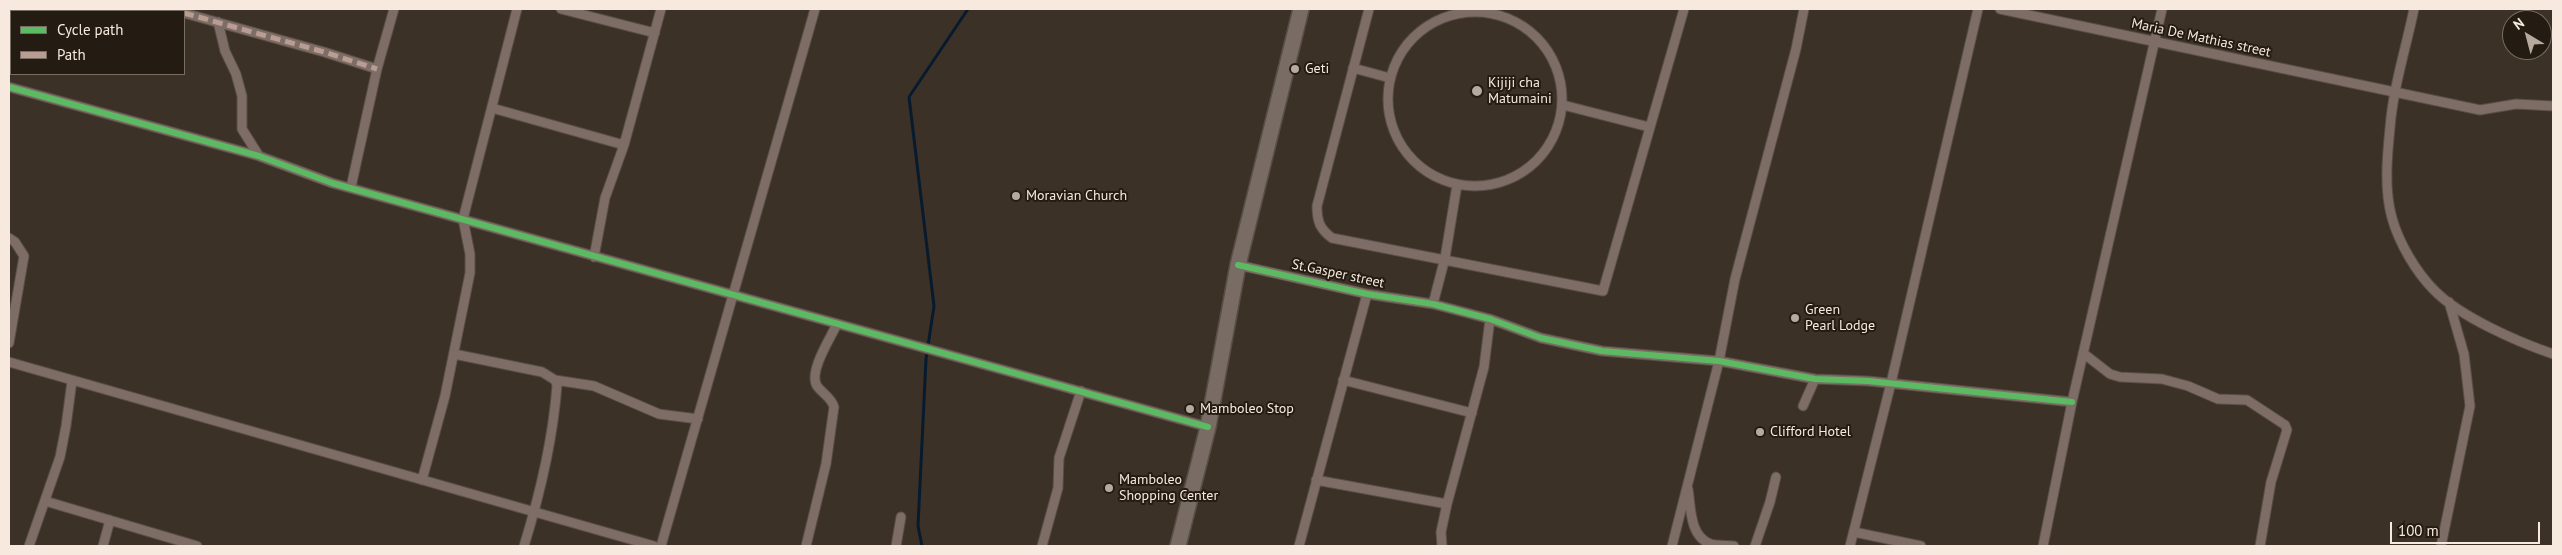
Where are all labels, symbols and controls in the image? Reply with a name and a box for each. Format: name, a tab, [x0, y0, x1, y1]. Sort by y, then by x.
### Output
legend	[10, 10, 185, 75]
north arrow	[2502, 10, 2552, 60]
text: N	[2509, 14, 2528, 34]
street label: Maria De Mathias street	[2130, 15, 2272, 61]
text: Cycle path	[57, 20, 123, 39]
text: Path	[57, 45, 86, 64]
place label: Geti	[1305, 61, 1329, 77]
marker: Geti	[1289, 63, 1301, 75]
place label: Kijiji cha Matumaini	[1488, 75, 1552, 108]
marker: Kijiji cha Matumaini	[1470, 84, 1484, 98]
place label: Moravian Church	[1026, 188, 1127, 204]
marker: Moravian Church	[1010, 190, 1022, 202]
street label: St.Gasper street	[1290, 256, 1386, 292]
place label: Green Pearl Lodge	[1805, 302, 1875, 334]
marker: Green Pearl Lodge	[1789, 312, 1801, 324]
place label: Mamboleo Stop	[1200, 401, 1294, 417]
marker: Mamboleo Stop	[1184, 403, 1196, 415]
place label: Clifford Hotel	[1770, 424, 1851, 440]
marker: Clifford Hotel	[1754, 426, 1766, 438]
place label: Mamboleo Shopping Center	[1119, 472, 1218, 504]
marker: Mamboleo Shopping Center	[1103, 482, 1115, 494]
scale bar	[2392, 512, 2542, 544]
text: 100 m	[2398, 521, 2439, 540]

